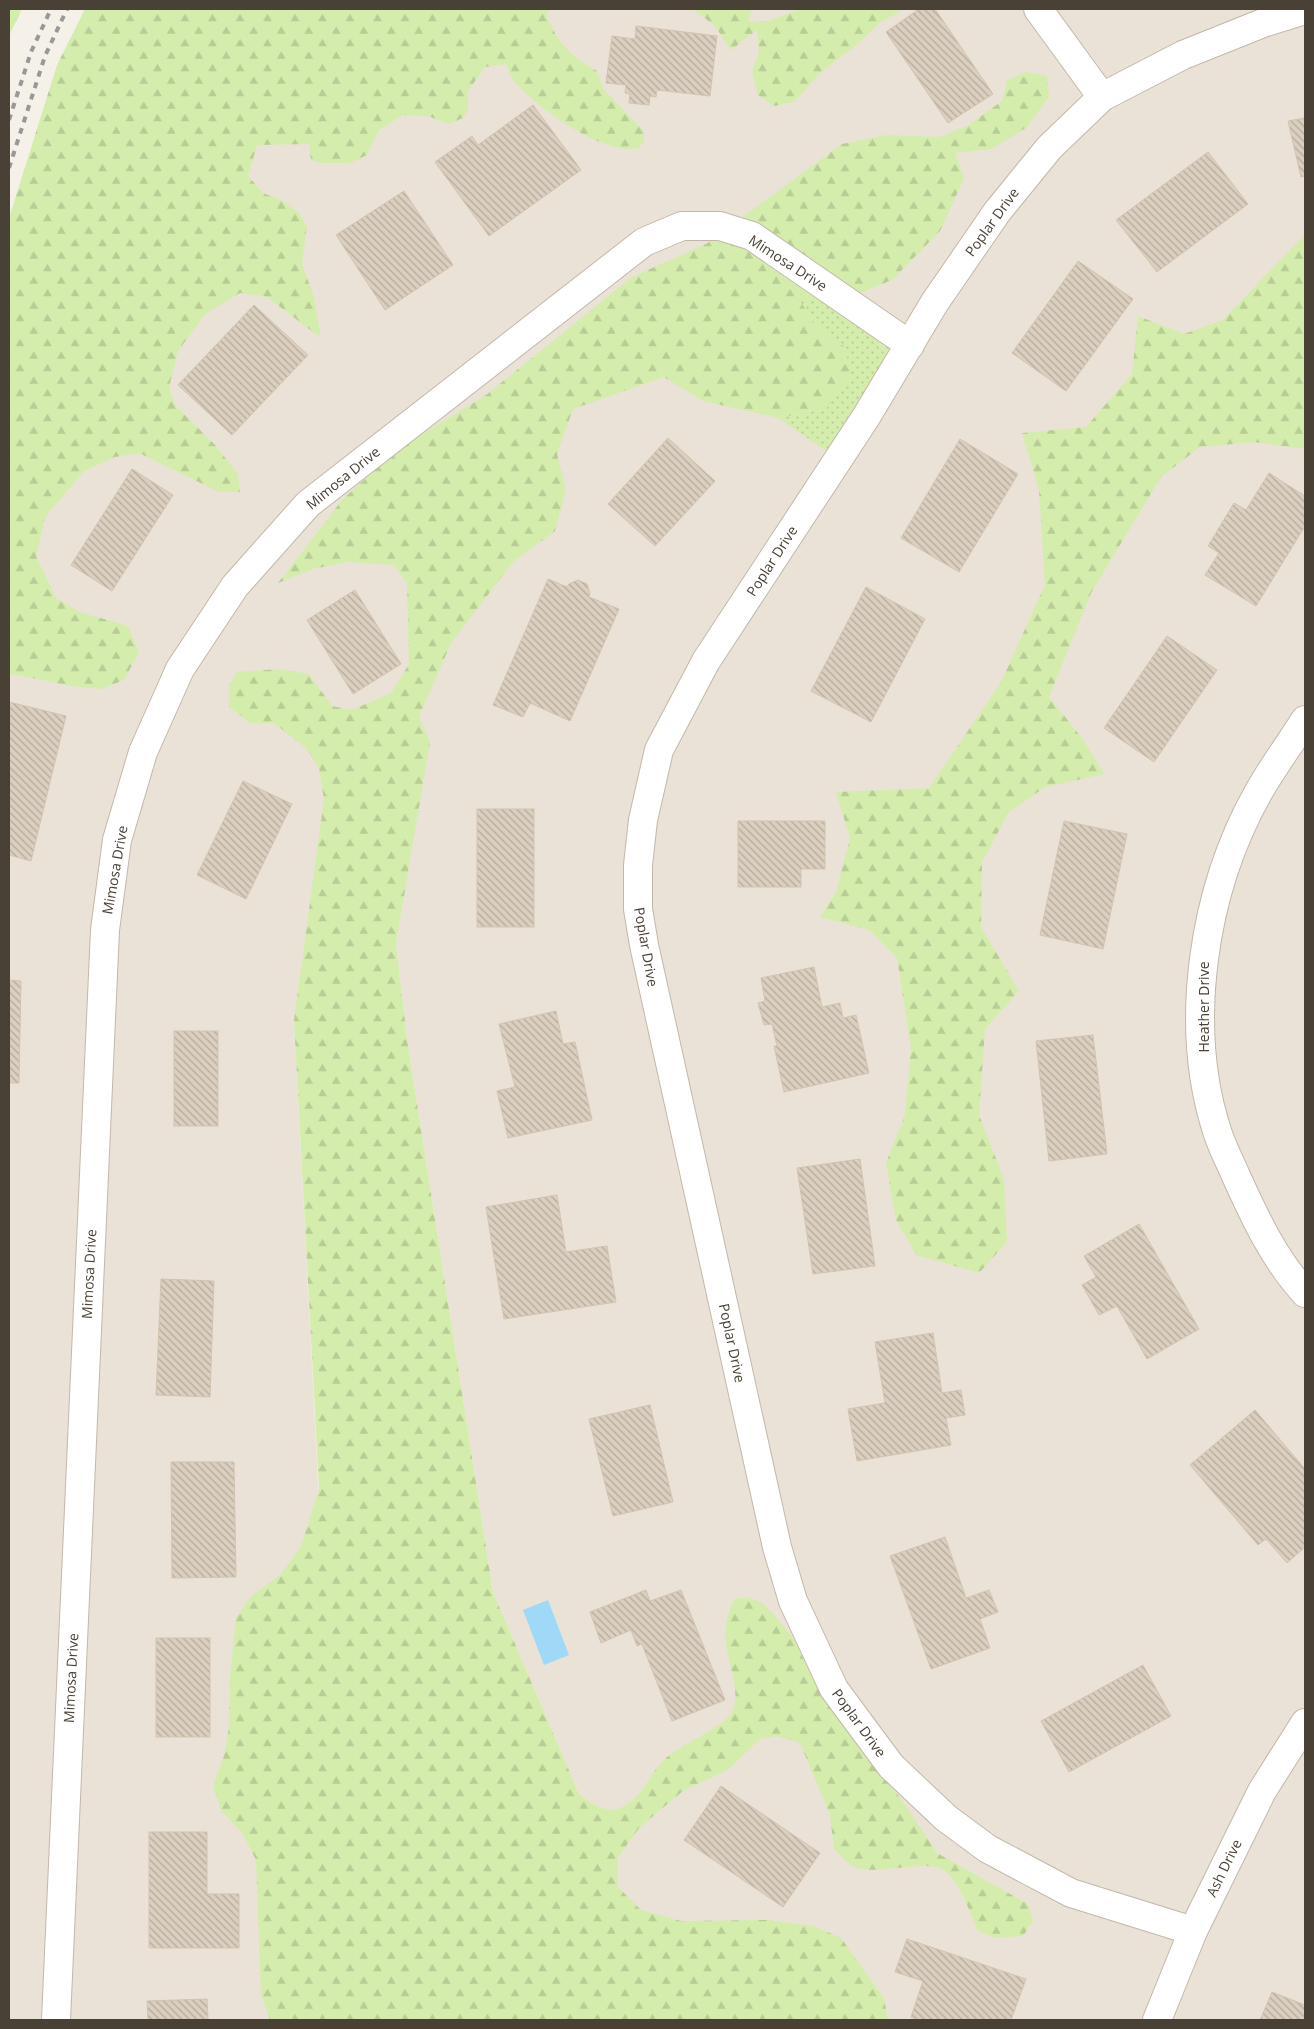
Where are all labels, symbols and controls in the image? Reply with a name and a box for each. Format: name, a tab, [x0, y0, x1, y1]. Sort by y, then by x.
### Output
street label: Poplar Drive	[960, 184, 1023, 260]
street label: Mimosa Drive	[745, 230, 831, 295]
street label: Mimosa Drive	[302, 442, 384, 513]
street label: Poplar Drive	[742, 522, 802, 600]
street label: Mimosa Drive	[97, 824, 132, 916]
street label: Poplar Drive	[630, 906, 663, 988]
street label: Heather Drive	[1194, 961, 1213, 1053]
street label: Mimosa Drive	[77, 1228, 100, 1319]
street label: Poplar Drive	[715, 1302, 750, 1384]
street label: Mimosa Drive	[59, 1632, 82, 1723]
street label: Poplar Drive	[828, 1685, 891, 1761]
street label: Ash Drive	[1201, 1836, 1246, 1900]

